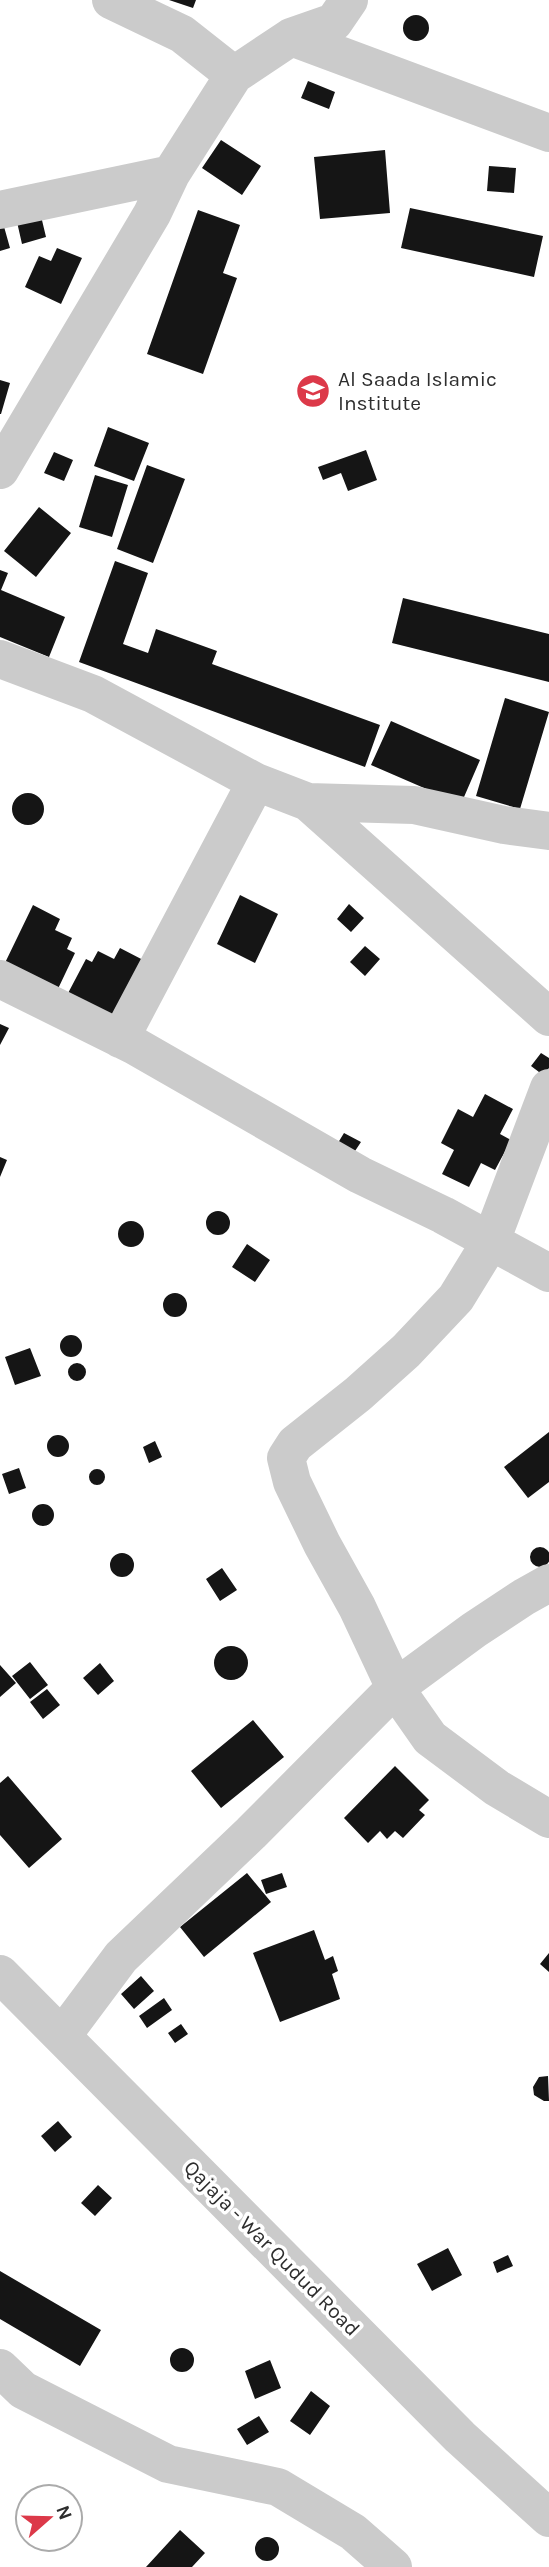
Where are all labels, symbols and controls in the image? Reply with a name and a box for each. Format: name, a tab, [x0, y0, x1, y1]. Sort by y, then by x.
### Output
place label: Al Saada Islamic Institute	[338, 367, 497, 415]
school or university icon: Al Saada Islamic Institute	[294, 372, 332, 410]
street label: Qajaja - War Qudud Road	[179, 2155, 365, 2341]
north arrow	[14, 2483, 84, 2553]
text: N	[51, 2502, 77, 2523]

